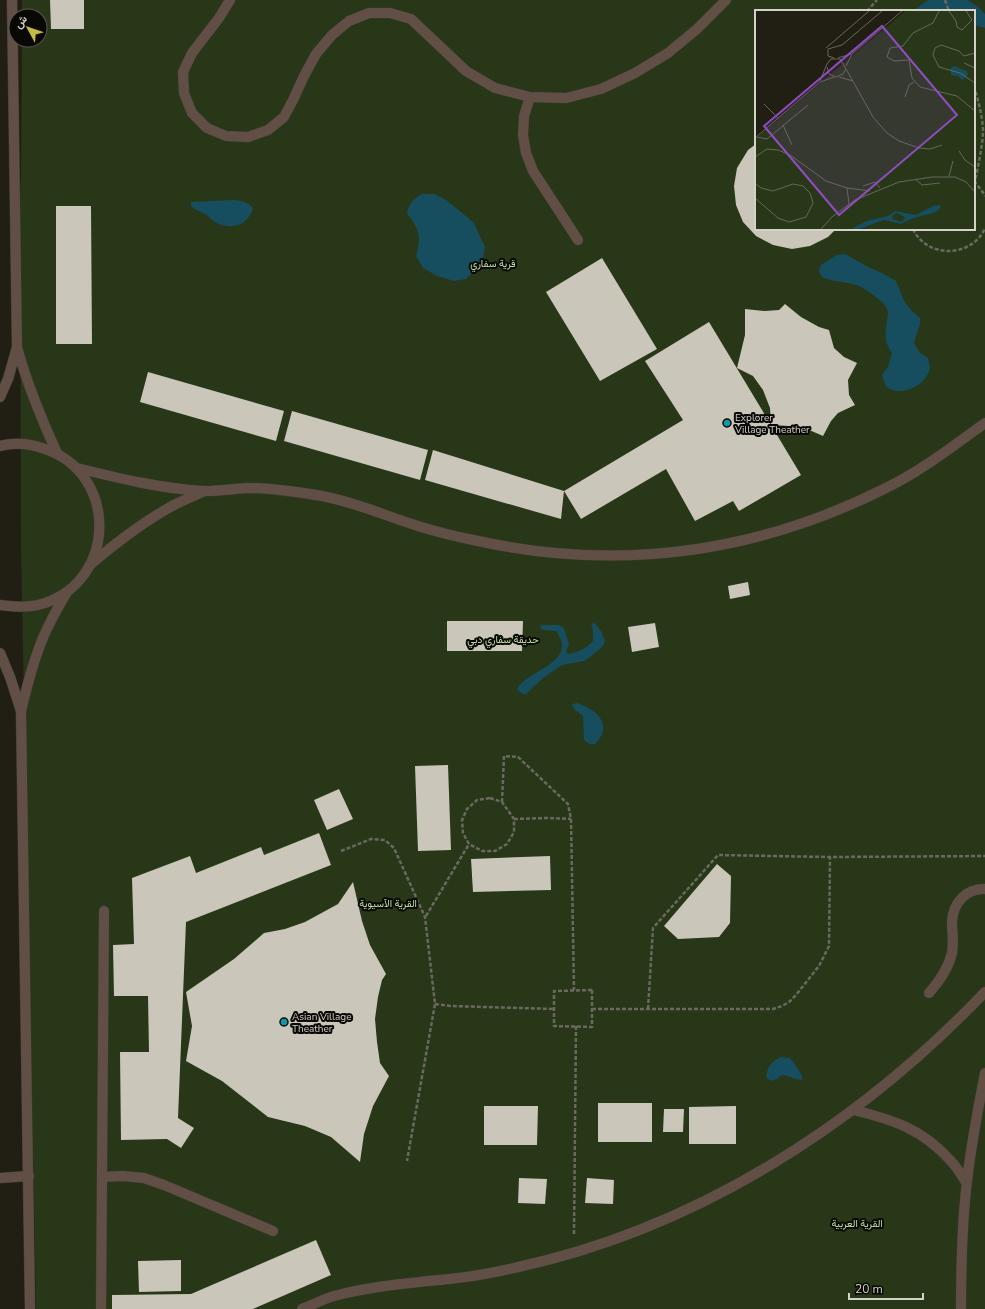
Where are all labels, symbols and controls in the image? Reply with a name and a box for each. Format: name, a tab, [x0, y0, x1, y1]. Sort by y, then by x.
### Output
north arrow	[8, 8, 48, 48]
inset map	[755, 10, 975, 230]
text: ش	[11, 12, 31, 32]
park label: قرية سفاري	[470, 257, 516, 272]
place label: Explorer Village Theather	[734, 411, 810, 437]
marker: Explorer Village Theather	[722, 418, 732, 428]
park label: حديقة سفاري دبي	[467, 633, 539, 648]
park label: القرية الآسيوية	[359, 897, 417, 911]
place label: Asian Village Theather	[292, 1010, 352, 1036]
marker: Asian Village Theather	[279, 1017, 289, 1027]
park label: القرية العربية	[831, 1217, 883, 1231]
scale bar	[849, 1275, 923, 1301]
text: 20 m	[855, 1281, 883, 1297]

